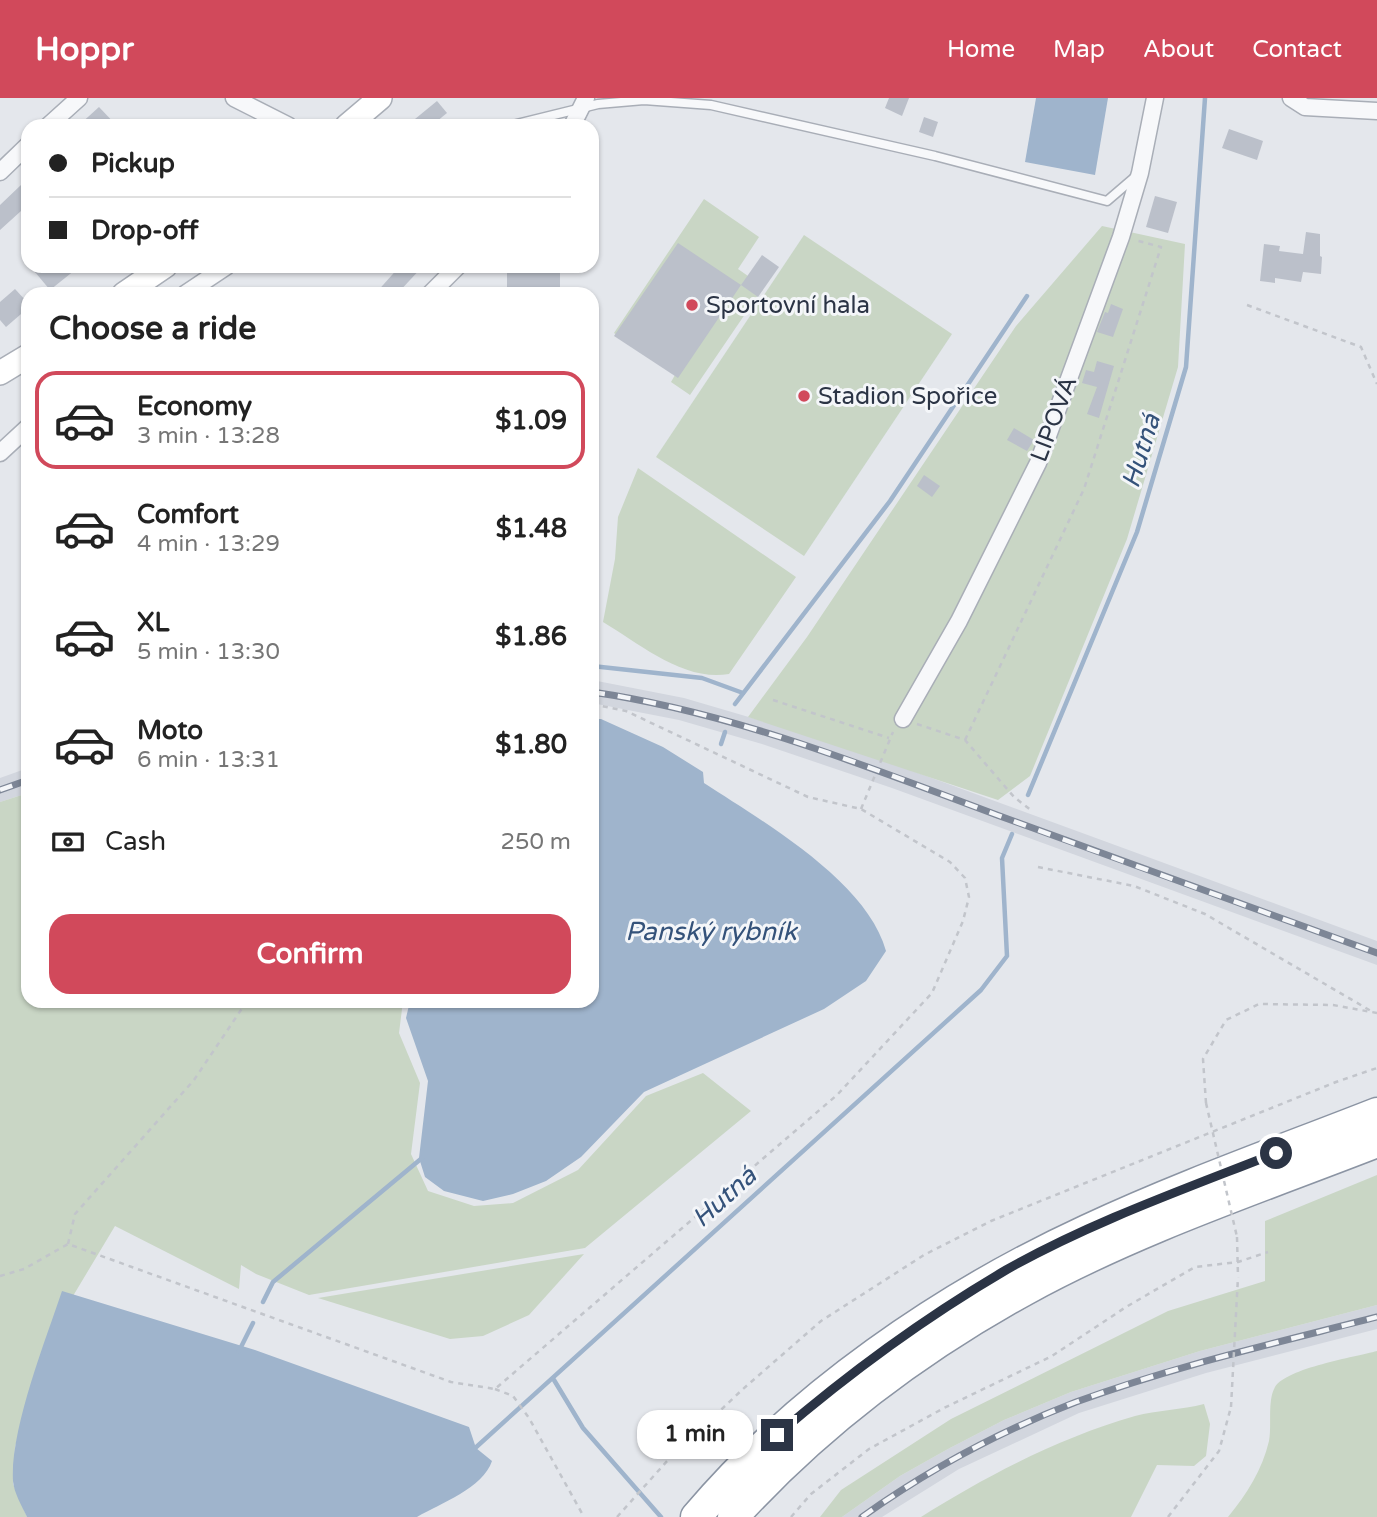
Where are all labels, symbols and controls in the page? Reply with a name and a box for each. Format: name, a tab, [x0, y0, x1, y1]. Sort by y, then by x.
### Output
text: Hoppr	[35, 30, 134, 69]
text: Home	[947, 35, 1015, 64]
text: Map	[1053, 35, 1105, 64]
text: About	[1143, 35, 1214, 64]
text: Contact	[1252, 35, 1342, 64]
text: Pickup	[91, 148, 175, 179]
text: Drop-off	[91, 215, 198, 246]
place label: Sportovní hala	[706, 291, 870, 320]
marker: Sportovní hala	[684, 297, 700, 313]
text: Choose a ride	[49, 310, 256, 348]
street label: LIPOVÁ	[1024, 372, 1084, 466]
place label: Stadion Spořice	[818, 382, 997, 411]
marker: Stadion Spořice	[796, 388, 812, 404]
icon: car	[53, 389, 116, 452]
text: Economy	[137, 391, 252, 422]
text: $1.09	[495, 405, 567, 436]
water label: Hutná	[1115, 409, 1167, 492]
text: 3 min · 13:28	[137, 422, 280, 450]
icon: car	[53, 497, 116, 560]
text: Comfort	[137, 499, 239, 530]
text: $1.48	[496, 513, 567, 544]
text: 4 min · 13:29	[137, 530, 280, 558]
icon: car	[53, 605, 116, 668]
text: XL	[137, 607, 169, 638]
text: $1.86	[495, 621, 567, 652]
text: 5 min · 13:30	[137, 638, 280, 666]
icon: car	[53, 713, 116, 776]
text: Moto	[137, 715, 203, 746]
text: $1.80	[495, 729, 567, 760]
text: 6 min · 13:31	[137, 746, 280, 774]
icon: cash	[49, 823, 87, 861]
text: Cash	[105, 826, 166, 857]
text: 250 m	[501, 828, 571, 856]
button: Confirm	[49, 914, 571, 994]
water label: Panský rybník	[625, 916, 799, 947]
route start	[1260, 1137, 1292, 1169]
water label: Hutná	[686, 1159, 763, 1234]
callout: 1 min	[637, 1410, 752, 1460]
route end	[761, 1419, 793, 1451]
text: 1 min	[664, 1420, 726, 1448]

